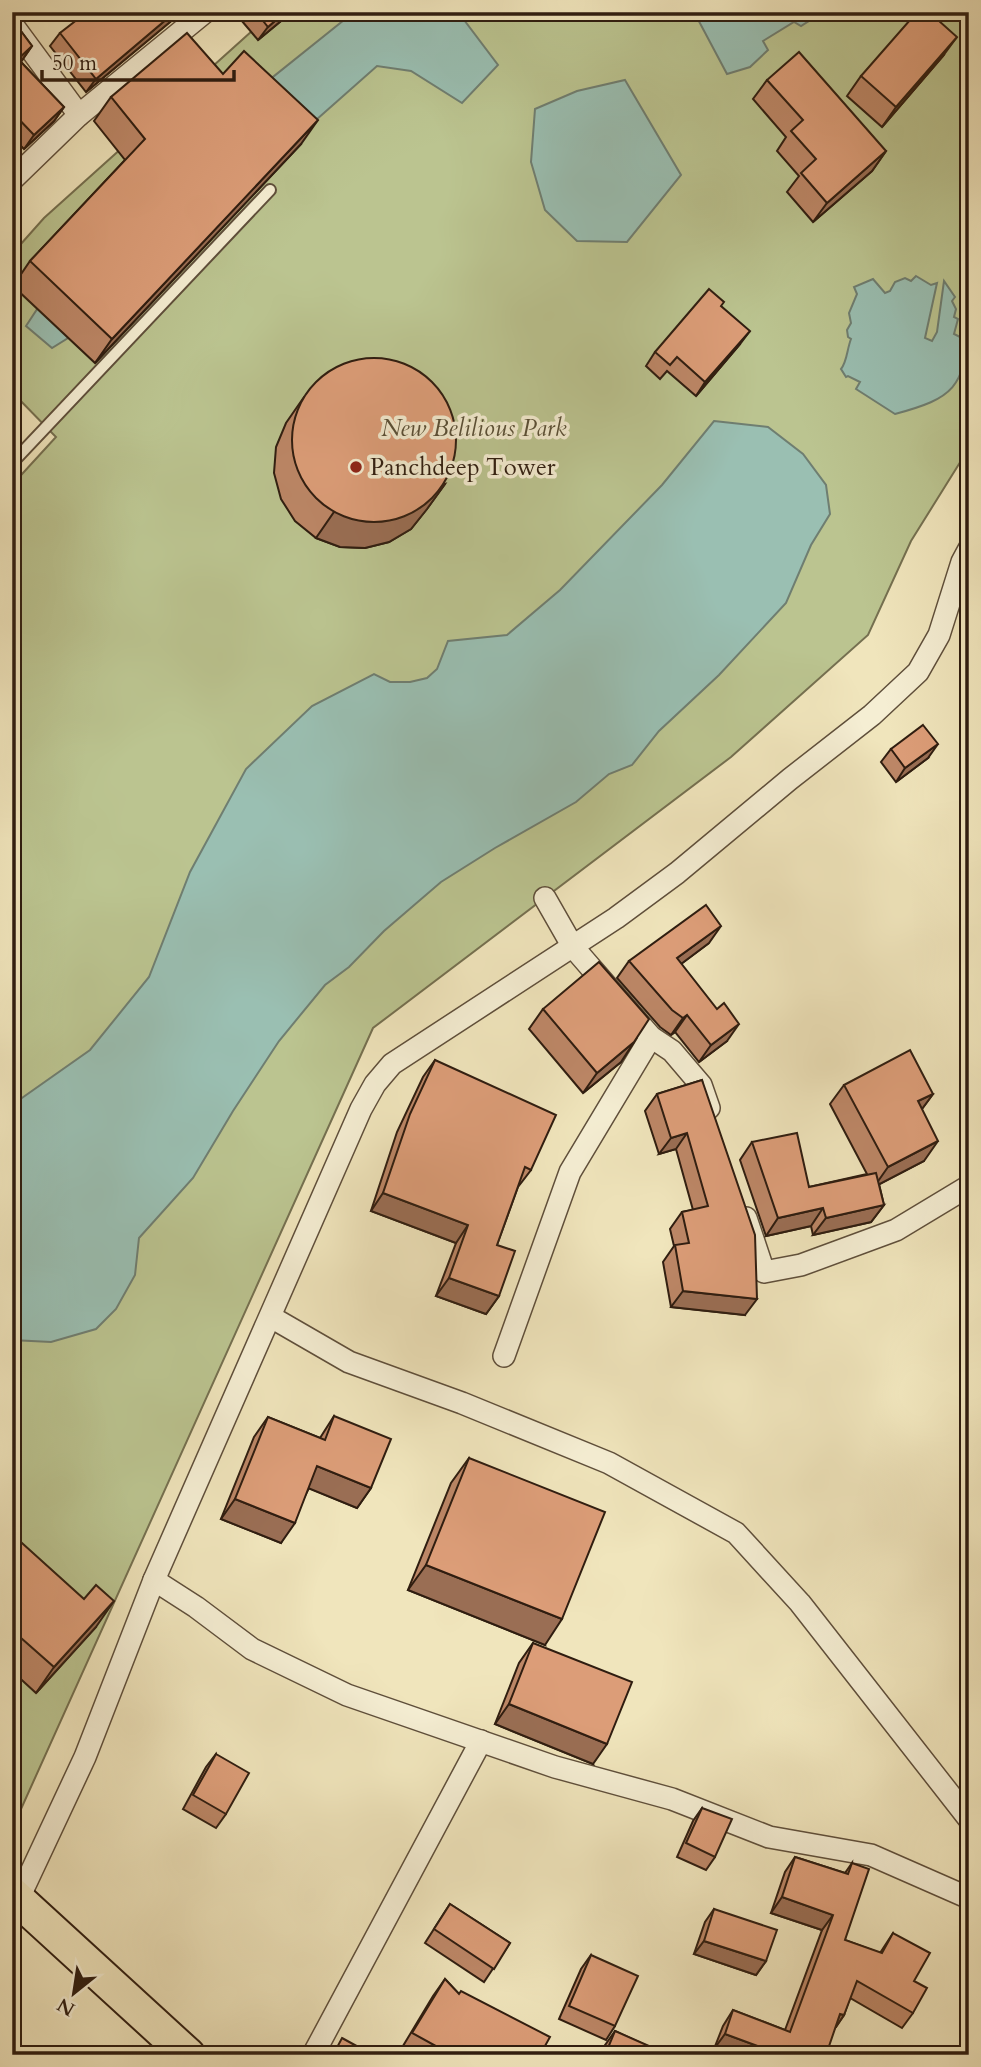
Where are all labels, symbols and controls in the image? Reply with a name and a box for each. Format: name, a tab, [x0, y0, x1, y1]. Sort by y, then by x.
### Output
scale bar	[42, 38, 234, 82]
text: 50 m	[52, 49, 97, 78]
park label: New Belilious Park	[381, 412, 567, 445]
place label: Panchdeep Tower	[370, 451, 556, 484]
marker: Panchdeep Tower	[348, 459, 364, 475]
north arrow	[38, 1958, 108, 2028]
text: N	[52, 1991, 80, 2022]

